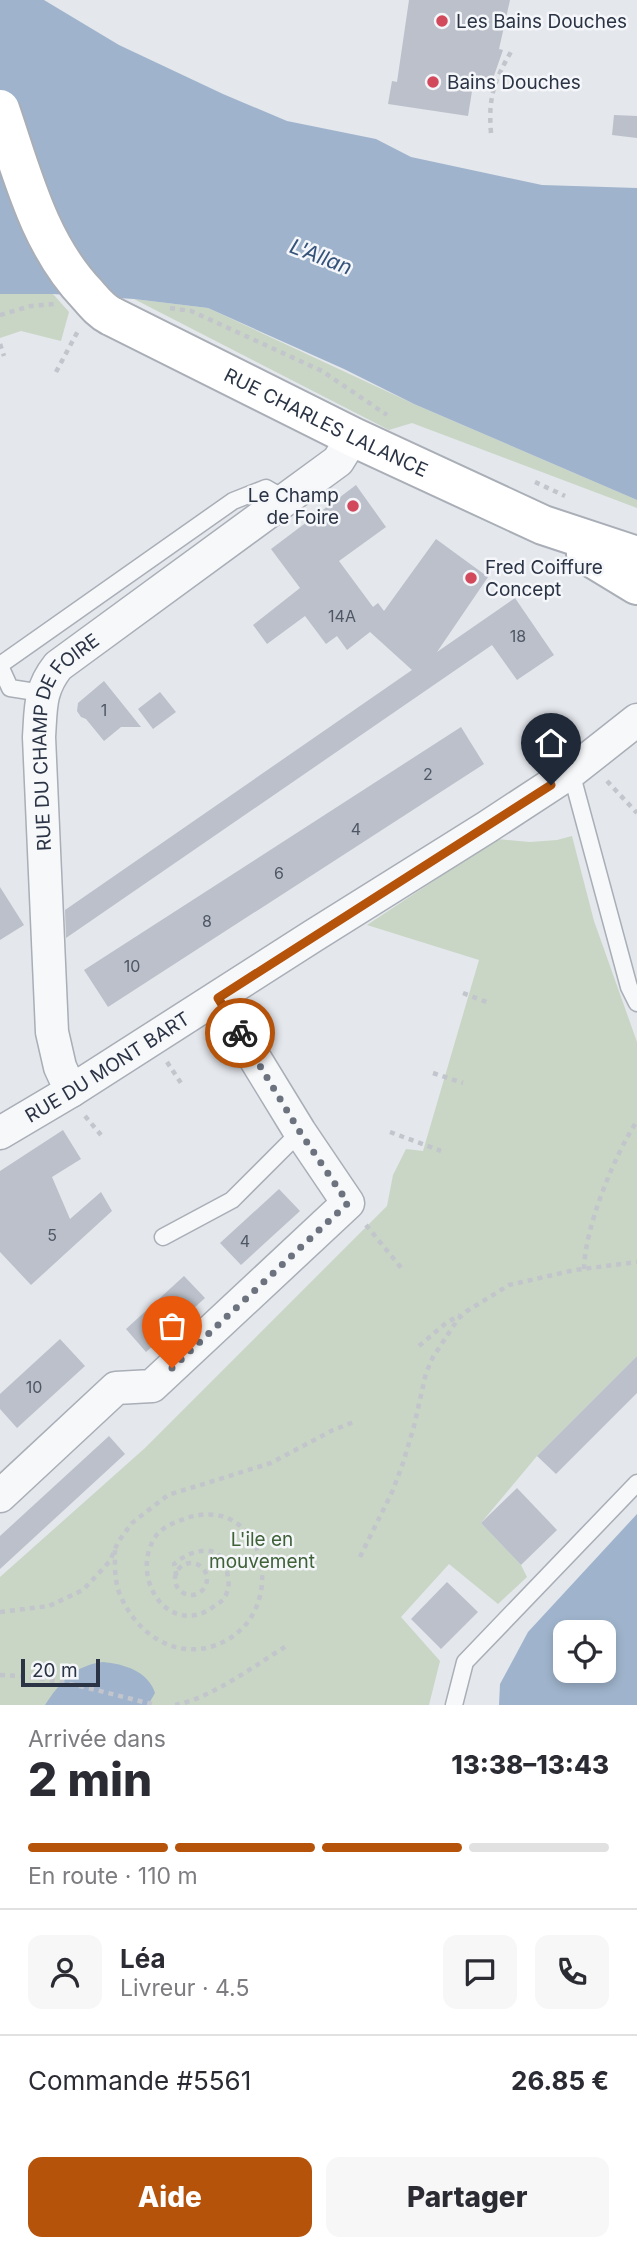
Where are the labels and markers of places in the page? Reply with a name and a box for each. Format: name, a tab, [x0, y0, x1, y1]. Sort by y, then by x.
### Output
place label: Les Bains Douches	[456, 10, 627, 33]
marker: Les Bains Douches	[434, 13, 450, 29]
place label: Bains Douches	[447, 71, 581, 94]
marker: Bains Douches	[425, 74, 441, 90]
place label: Le Champ de Foire	[248, 484, 339, 529]
marker: Le Champ de Foire	[345, 498, 361, 514]
place label: Fred Coiffure Concept	[485, 556, 603, 601]
marker: Fred Coiffure Concept	[463, 570, 479, 586]
pin	[521, 713, 581, 785]
pin	[142, 1296, 202, 1368]

